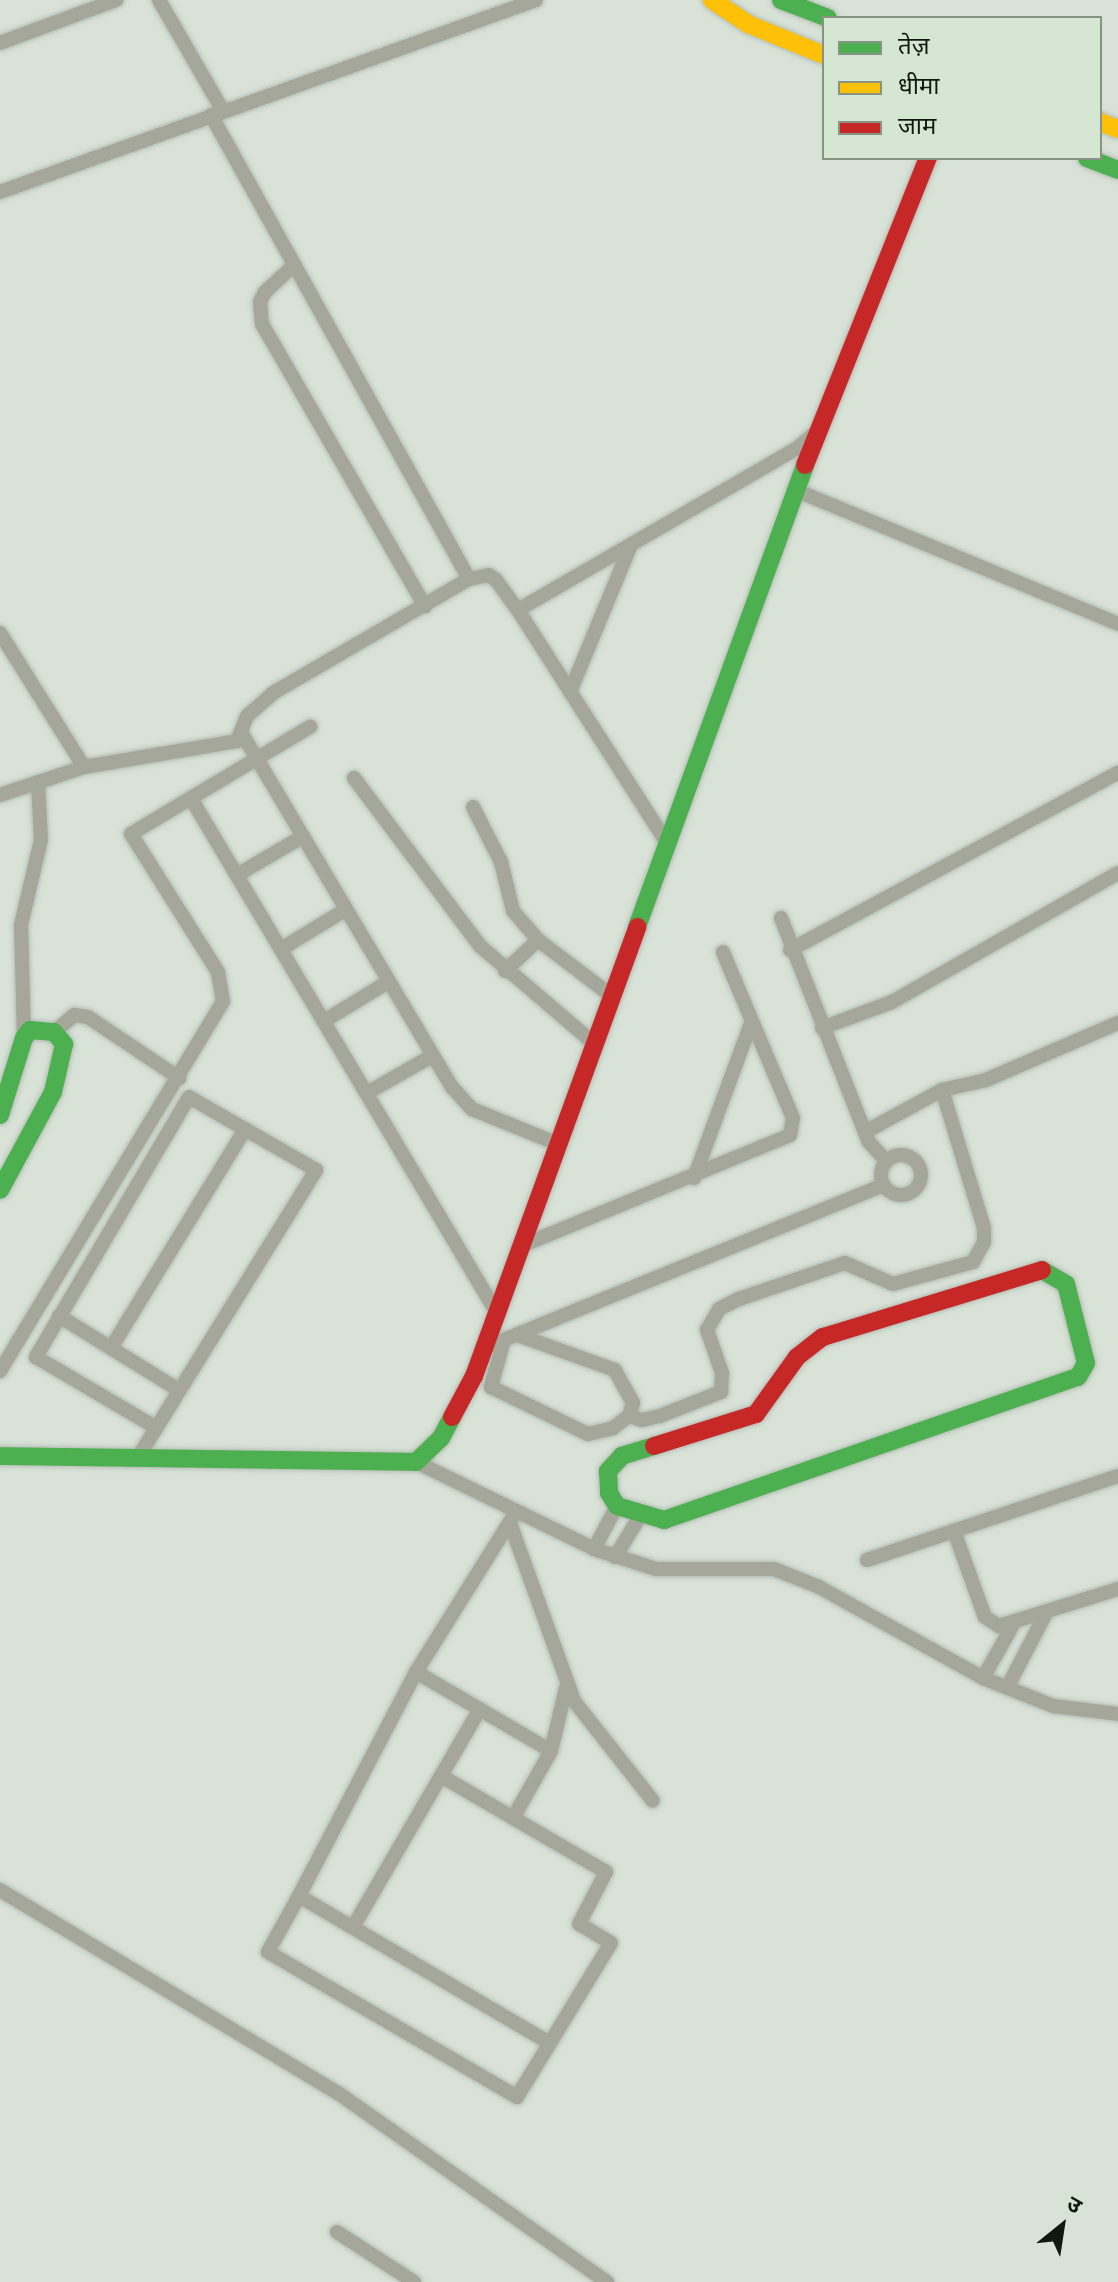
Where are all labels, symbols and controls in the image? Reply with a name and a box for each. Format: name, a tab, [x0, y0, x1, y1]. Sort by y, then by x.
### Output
legend	[822, 16, 1102, 160]
text: तेज़	[898, 32, 930, 60]
text: धीमा	[898, 72, 940, 100]
text: जाम	[898, 112, 936, 140]
north arrow	[1022, 2186, 1102, 2266]
text: उ	[1062, 2191, 1086, 2219]

